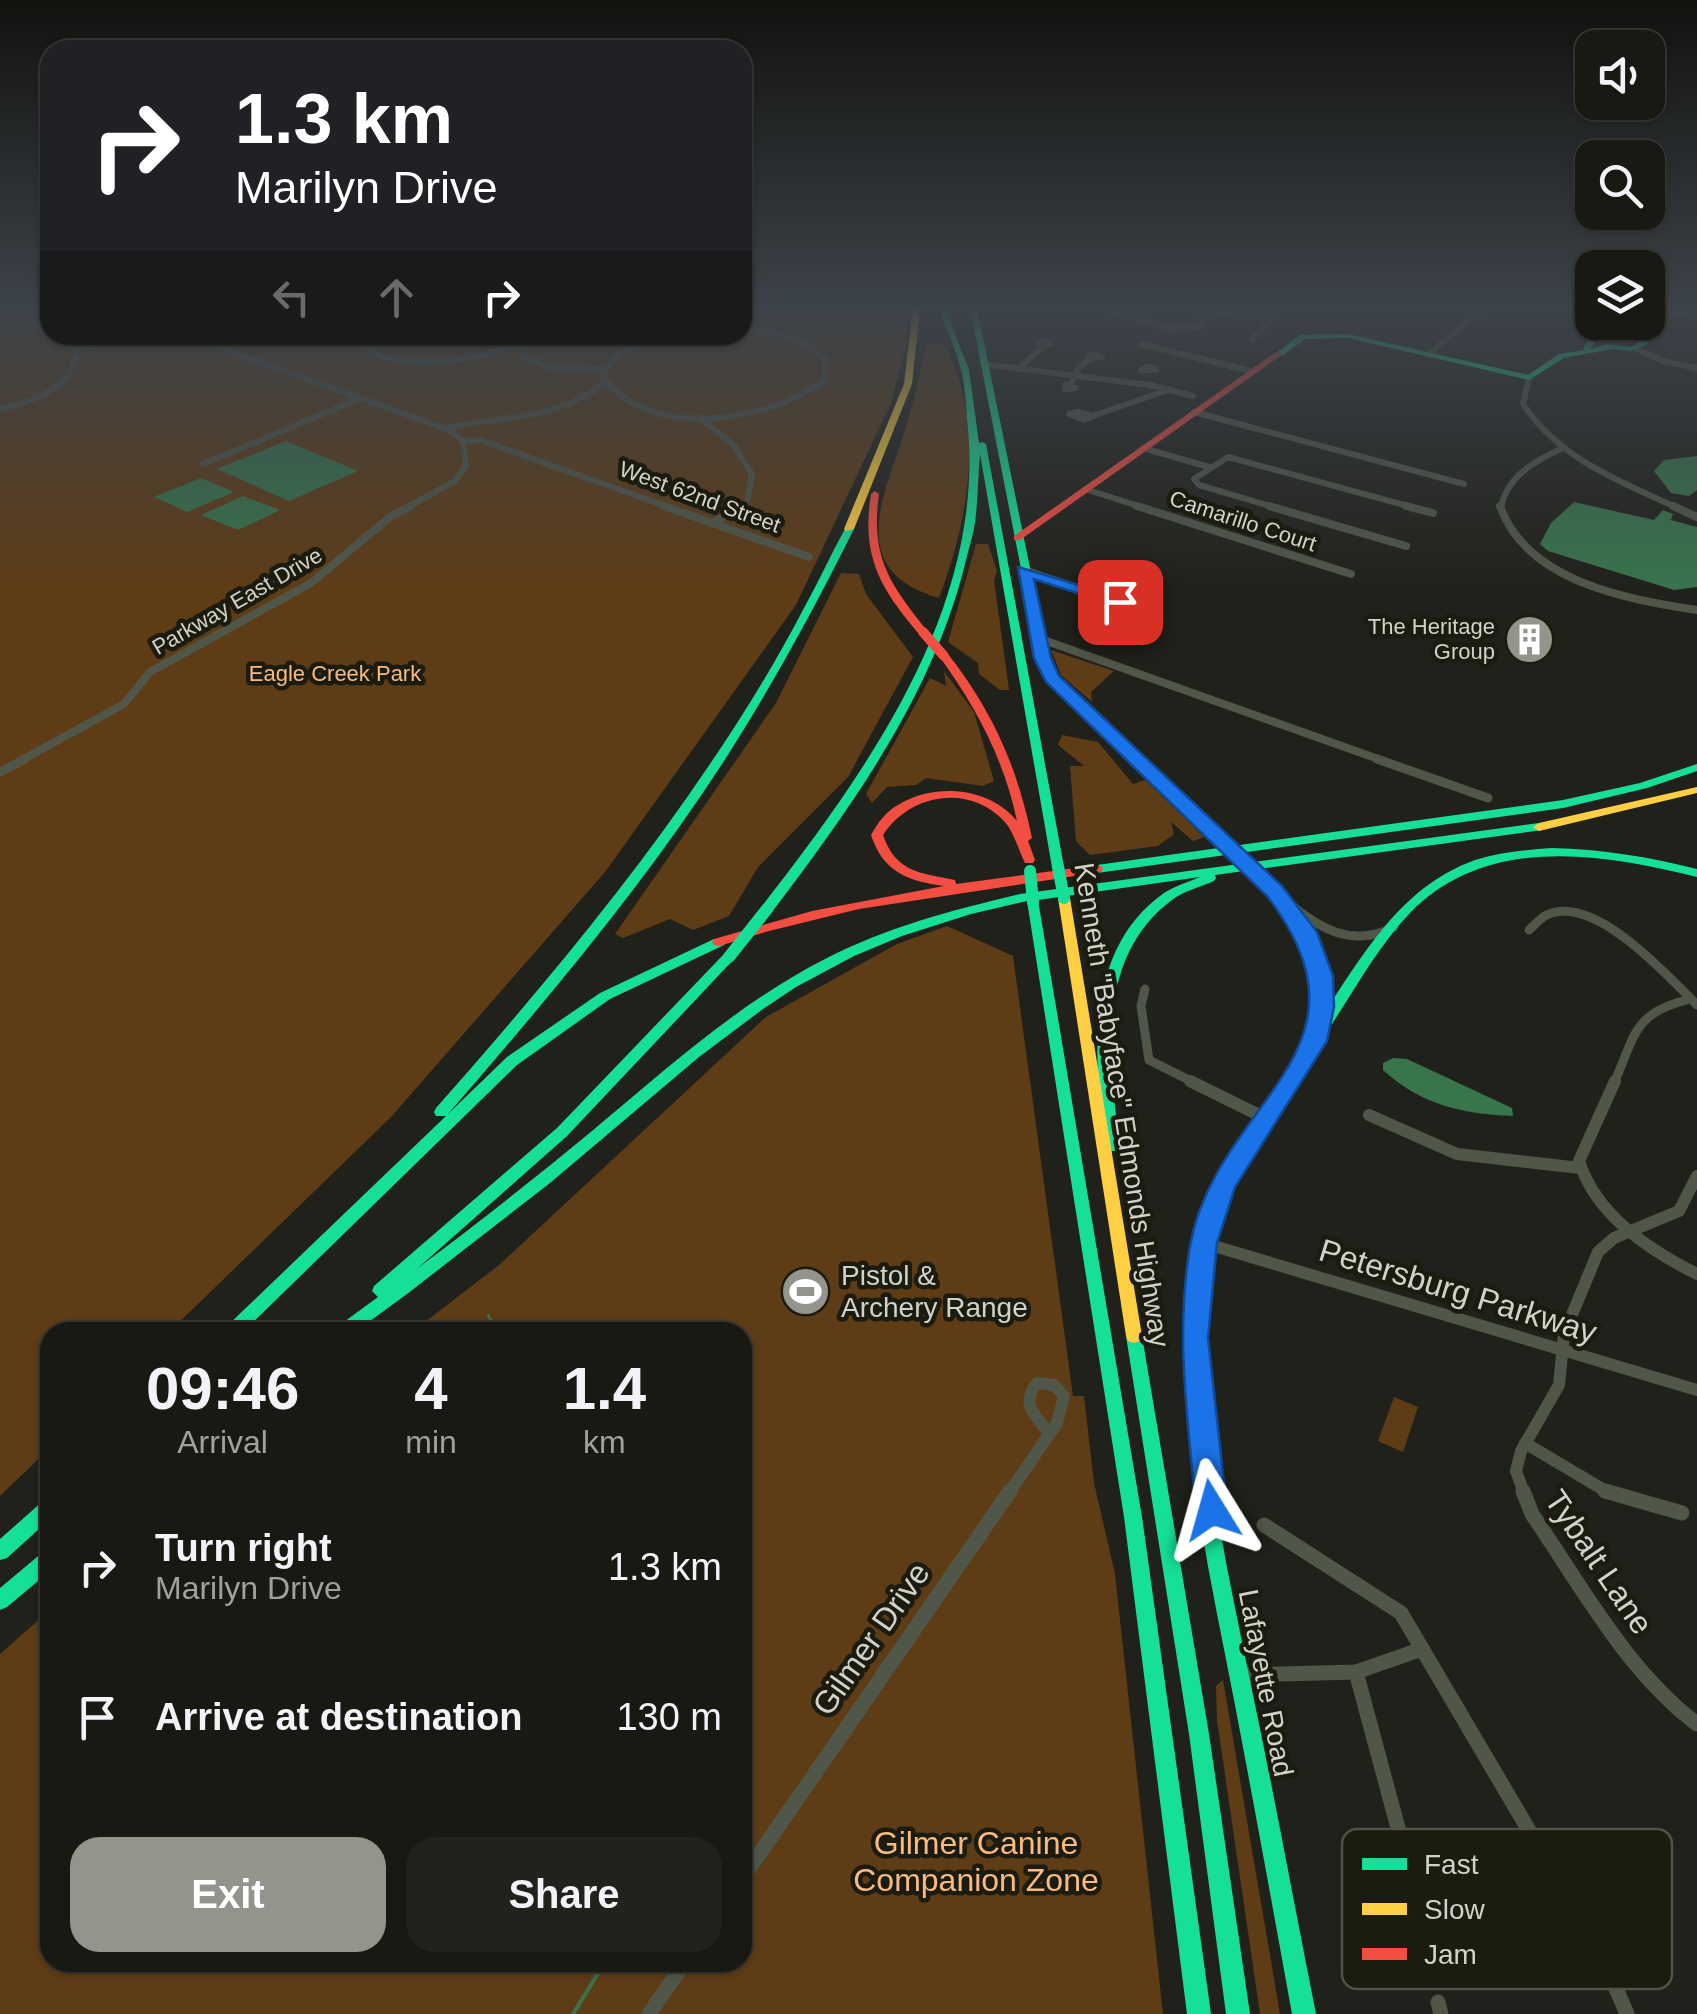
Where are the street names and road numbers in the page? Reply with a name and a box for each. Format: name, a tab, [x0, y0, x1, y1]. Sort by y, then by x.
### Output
street label: West 62nd Street	[616, 456, 784, 538]
street label: Camarillo Court	[1166, 485, 1320, 557]
street label: Parkway East Drive	[148, 542, 326, 660]
street label: Kenneth "Babyface" Edmonds Highway	[1068, 861, 1176, 1349]
street label: Petersburg Parkway	[1315, 1232, 1601, 1350]
street label: Tybalt Lane	[1538, 1483, 1660, 1641]
street label: Gilmer Drive	[805, 1556, 937, 1722]
street label: Lafayette Road	[1233, 1587, 1299, 1779]

